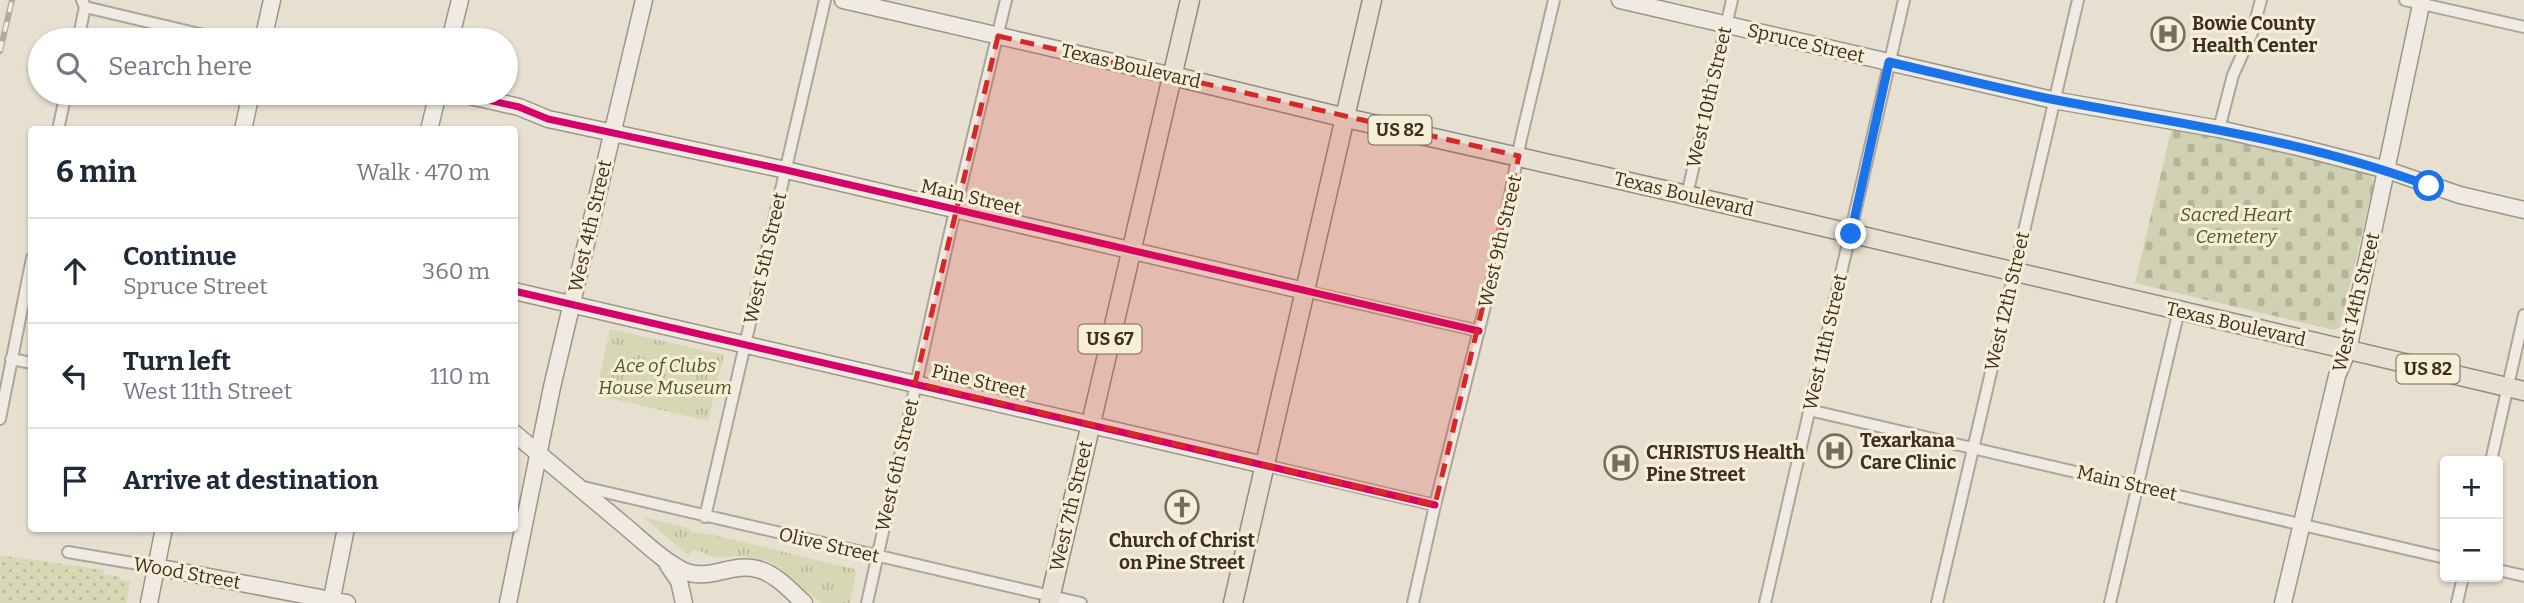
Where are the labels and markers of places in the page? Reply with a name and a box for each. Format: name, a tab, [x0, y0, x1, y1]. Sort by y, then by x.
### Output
place label: Bowie County Health Center	[2192, 12, 2318, 57]
hospital icon: Bowie County Health Center	[2149, 15, 2187, 53]
place label: Texarkana Care Clinic	[1860, 429, 1957, 474]
hospital icon: Texarkana Care Clinic	[1816, 432, 1854, 470]
place label: CHRISTUS Health Pine Street	[1646, 441, 1805, 486]
hospital icon: CHRISTUS Health Pine Street	[1602, 444, 1640, 482]
church icon: Church of Christ on Pine Street	[1163, 488, 1201, 526]
place label: Church of Christ on Pine Street	[1109, 529, 1256, 574]

